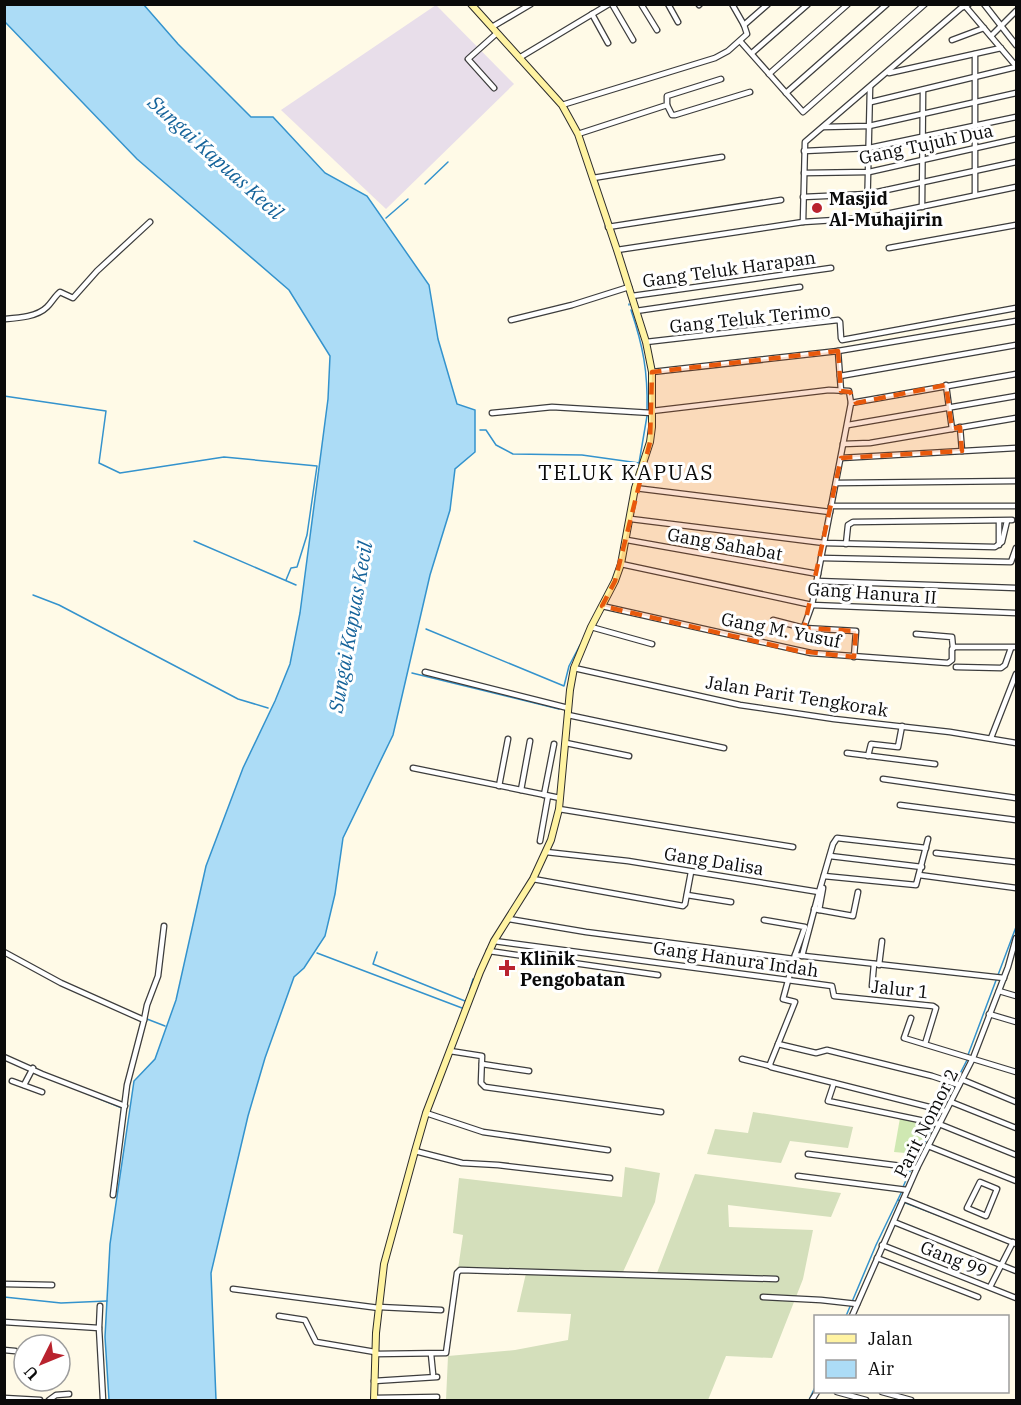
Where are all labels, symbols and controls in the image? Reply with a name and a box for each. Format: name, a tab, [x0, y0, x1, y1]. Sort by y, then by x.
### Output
water label: Sungai Kapuas Kecil	[142, 88, 290, 225]
street label: Gang Tujuh Dua	[857, 119, 995, 169]
place label: Masjid Al-Muhajirin	[829, 187, 943, 231]
marker: Masjid Al-Muhajirin	[810, 201, 824, 215]
street label: Gang Teluk Harapan	[641, 245, 817, 293]
street label: Gang Teluk Terimo	[668, 298, 832, 338]
district label: TELUK KAPUAS	[538, 458, 714, 486]
street label: Gang Sahabat	[666, 523, 784, 565]
water label: Sungai Kapuas Kecil	[321, 539, 378, 716]
street label: Gang Hanura II	[807, 577, 937, 609]
street label: Gang M. Yusuf	[719, 607, 844, 653]
street label: Jalan Parit Tengkorak	[704, 670, 890, 722]
street label: Gang Dalisa	[662, 842, 766, 880]
street label: Gang Hanura Indah	[652, 936, 820, 982]
place label: Klinik Pengobatan	[520, 947, 625, 991]
marker: Klinik Pengobatan	[498, 959, 516, 977]
street label: Jalur 1	[870, 975, 930, 1003]
street label: Parit Nomor 2	[889, 1065, 963, 1181]
street label: Gang 99	[917, 1235, 991, 1283]
legend	[814, 1315, 1009, 1393]
text: Jalan	[868, 1327, 913, 1350]
north arrow	[12, 1333, 72, 1393]
text: Air	[868, 1357, 894, 1380]
text: U	[20, 1362, 43, 1385]

